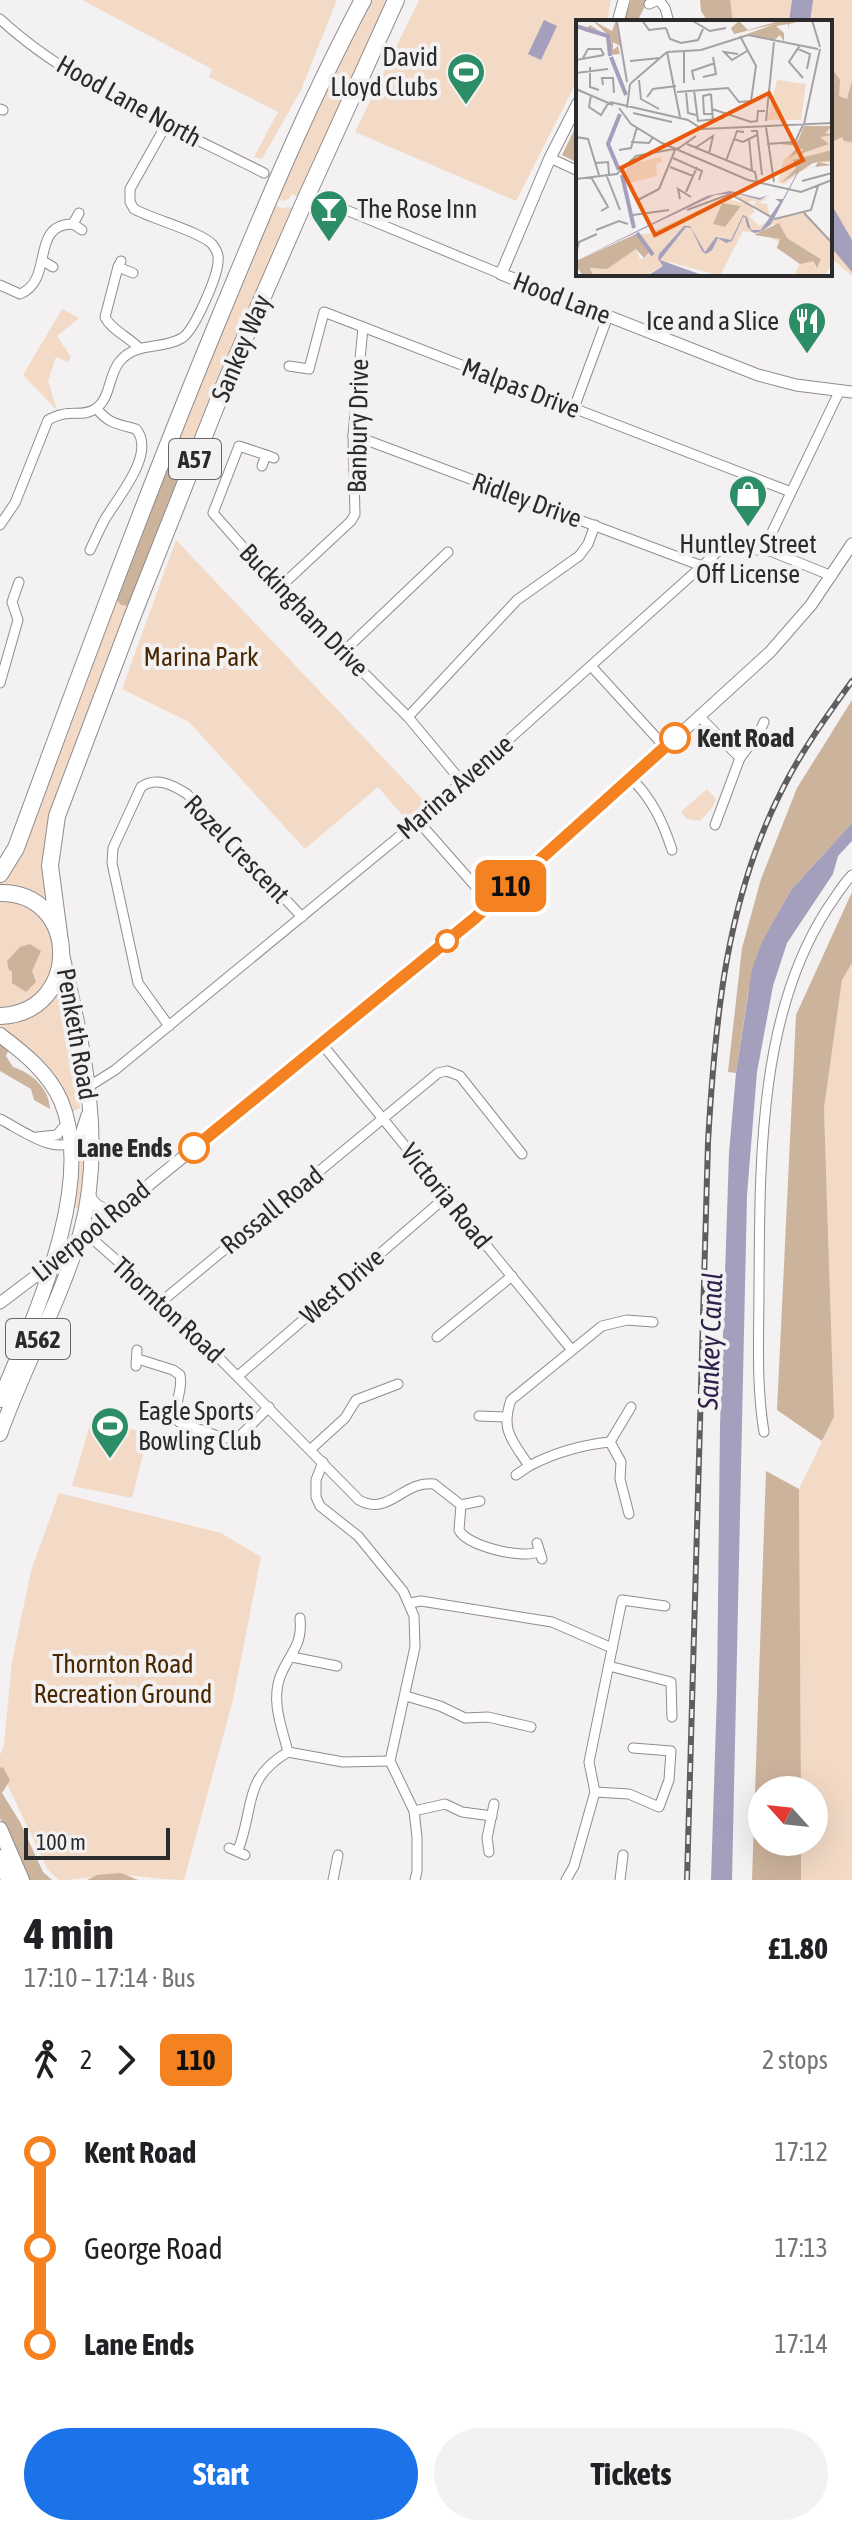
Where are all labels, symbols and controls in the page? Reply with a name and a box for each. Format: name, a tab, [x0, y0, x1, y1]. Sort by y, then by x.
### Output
inset map	[576, 20, 832, 276]
place label: David Lloyd Clubs	[330, 42, 438, 102]
street label: Hood Lane North	[51, 49, 207, 153]
sports icon: David Lloyd Clubs	[445, 51, 487, 106]
bar icon: The Rose Inn	[308, 188, 350, 243]
place label: The Rose Inn	[357, 194, 477, 224]
street label: Hood Lane	[509, 266, 615, 330]
street label: Sankey Way	[205, 290, 277, 406]
restaurant icon: Ice and a Slice	[786, 300, 828, 355]
place label: Ice and a Slice	[646, 306, 779, 336]
street label: Malpas Drive	[458, 352, 584, 424]
street label: Banbury Drive	[342, 359, 374, 493]
road number: A57	[169, 439, 221, 479]
street label: Ridley Drive	[468, 466, 586, 534]
shop icon: Huntley Street Off License	[727, 473, 769, 528]
place label: Huntley Street Off License	[679, 529, 817, 589]
street label: Buckingham Drive	[233, 538, 375, 682]
park label: Marina Park	[144, 642, 258, 672]
marker: Kent Road	[660, 723, 690, 753]
place label: Kent Road	[697, 723, 794, 753]
street label: Marina Avenue	[391, 729, 519, 845]
street label: Rozel Crescent	[178, 789, 296, 909]
line badge: 110	[465, 860, 557, 912]
text: 110	[491, 870, 531, 902]
unlabelled marker	[436, 930, 458, 952]
street label: Penketh Road	[51, 966, 103, 1102]
place label: Lane Ends	[77, 1133, 172, 1163]
marker: Lane Ends	[179, 1133, 209, 1163]
street label: Victoria Road	[394, 1137, 498, 1255]
street label: Rossall Road	[215, 1160, 329, 1260]
street label: Liverpool Road	[26, 1174, 156, 1288]
street label: West Drive	[294, 1242, 390, 1330]
street label: Thornton Road	[106, 1251, 230, 1369]
water label: Sankey Canal	[692, 1272, 728, 1411]
road number: A562	[6, 1319, 70, 1359]
place label: Eagle Sports Bowling Club	[138, 1396, 262, 1456]
sports icon: Eagle Sports Bowling Club	[89, 1405, 131, 1460]
park label: Thornton Road Recreation Ground	[34, 1649, 212, 1709]
north arrow	[748, 1776, 828, 1856]
map controls	[748, 1776, 828, 1856]
scale bar	[24, 1824, 170, 1860]
text: 100 m	[36, 1829, 86, 1855]
text: 4 min	[24, 1908, 114, 1958]
text: £1.80	[768, 1931, 828, 1965]
text: 17:10 – 17:14 · Bus	[24, 1963, 195, 1993]
icon: walk	[24, 2038, 68, 2082]
icon: forward	[104, 2038, 148, 2082]
text: 110	[176, 2044, 216, 2076]
text: 2	[80, 2045, 92, 2075]
text: 2 stops	[762, 2045, 828, 2075]
text: Kent Road	[84, 2135, 196, 2169]
text: 17:12	[774, 2137, 828, 2167]
text: George Road	[84, 2231, 223, 2265]
text: 17:13	[774, 2233, 828, 2263]
text: Lane Ends	[84, 2327, 194, 2361]
text: 17:14	[774, 2329, 828, 2359]
button: Start	[24, 2428, 418, 2520]
button: Tickets	[434, 2428, 828, 2520]

